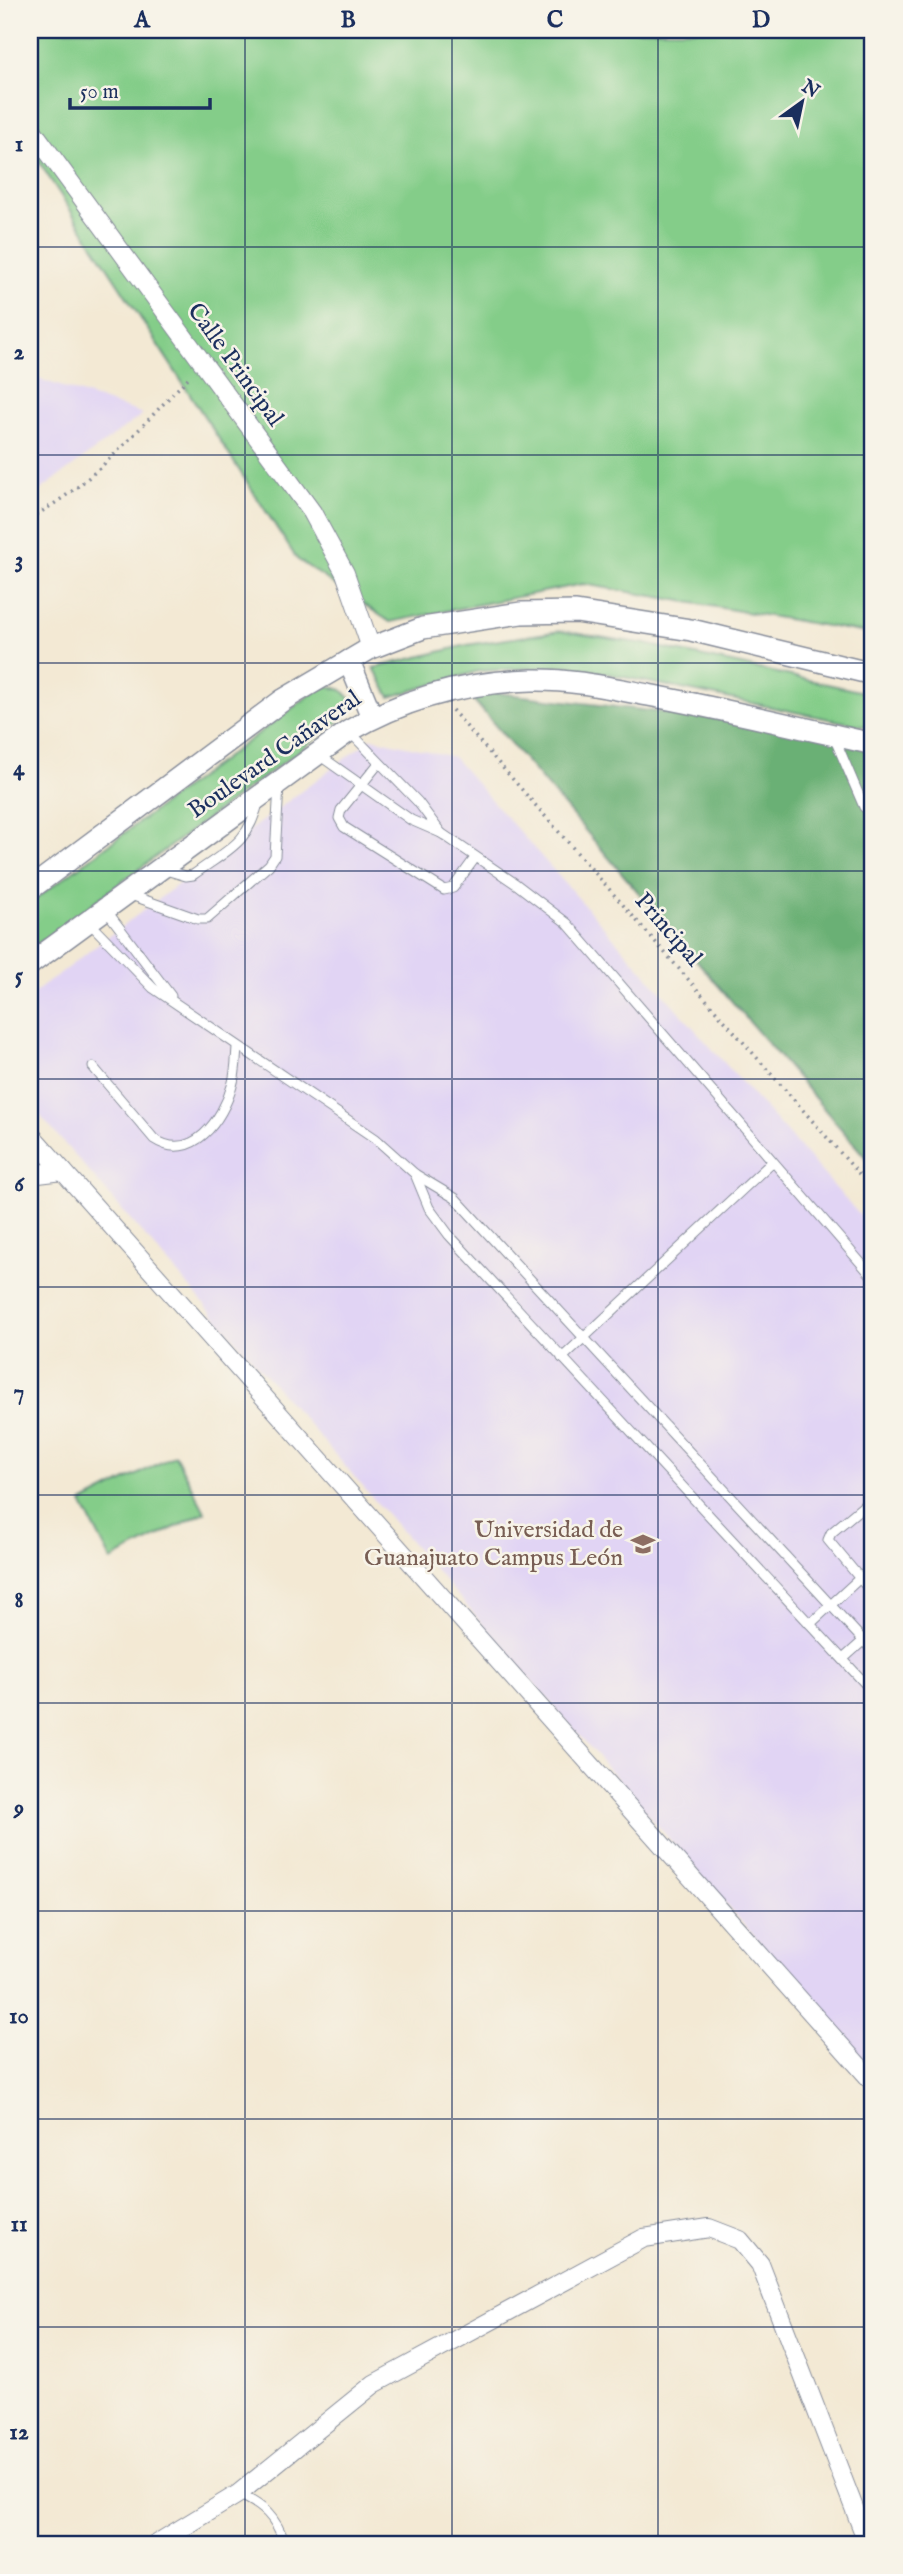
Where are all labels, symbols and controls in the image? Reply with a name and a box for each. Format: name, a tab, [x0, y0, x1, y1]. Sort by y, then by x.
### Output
text: A	[133, 6, 151, 35]
text: B	[340, 6, 356, 35]
text: C	[547, 6, 564, 35]
text: D	[752, 6, 770, 35]
scale bar	[70, 66, 210, 110]
north arrow	[766, 66, 836, 136]
text: N	[796, 74, 824, 104]
text: 50 m	[80, 79, 119, 106]
text: 1	[15, 130, 23, 159]
street label: Calle Principal	[180, 297, 290, 433]
text: 2	[14, 338, 25, 367]
text: 3	[15, 546, 23, 575]
street label: Boulevard Cañaveral	[182, 684, 368, 826]
text: 4	[13, 754, 25, 783]
street label: Principal	[627, 886, 709, 974]
text: 5	[15, 962, 24, 991]
text: 6	[14, 1170, 25, 1199]
text: 7	[14, 1378, 24, 1407]
place label: Universidad de Guanajuato Campus León	[364, 1515, 623, 1574]
school or university icon: Universidad de Guanajuato Campus León	[629, 1530, 657, 1558]
text: 8	[14, 1586, 24, 1615]
text: 9	[13, 1794, 24, 1823]
text: 10	[9, 2002, 29, 2031]
text: 11	[10, 2210, 28, 2239]
text: 12	[9, 2418, 29, 2447]

